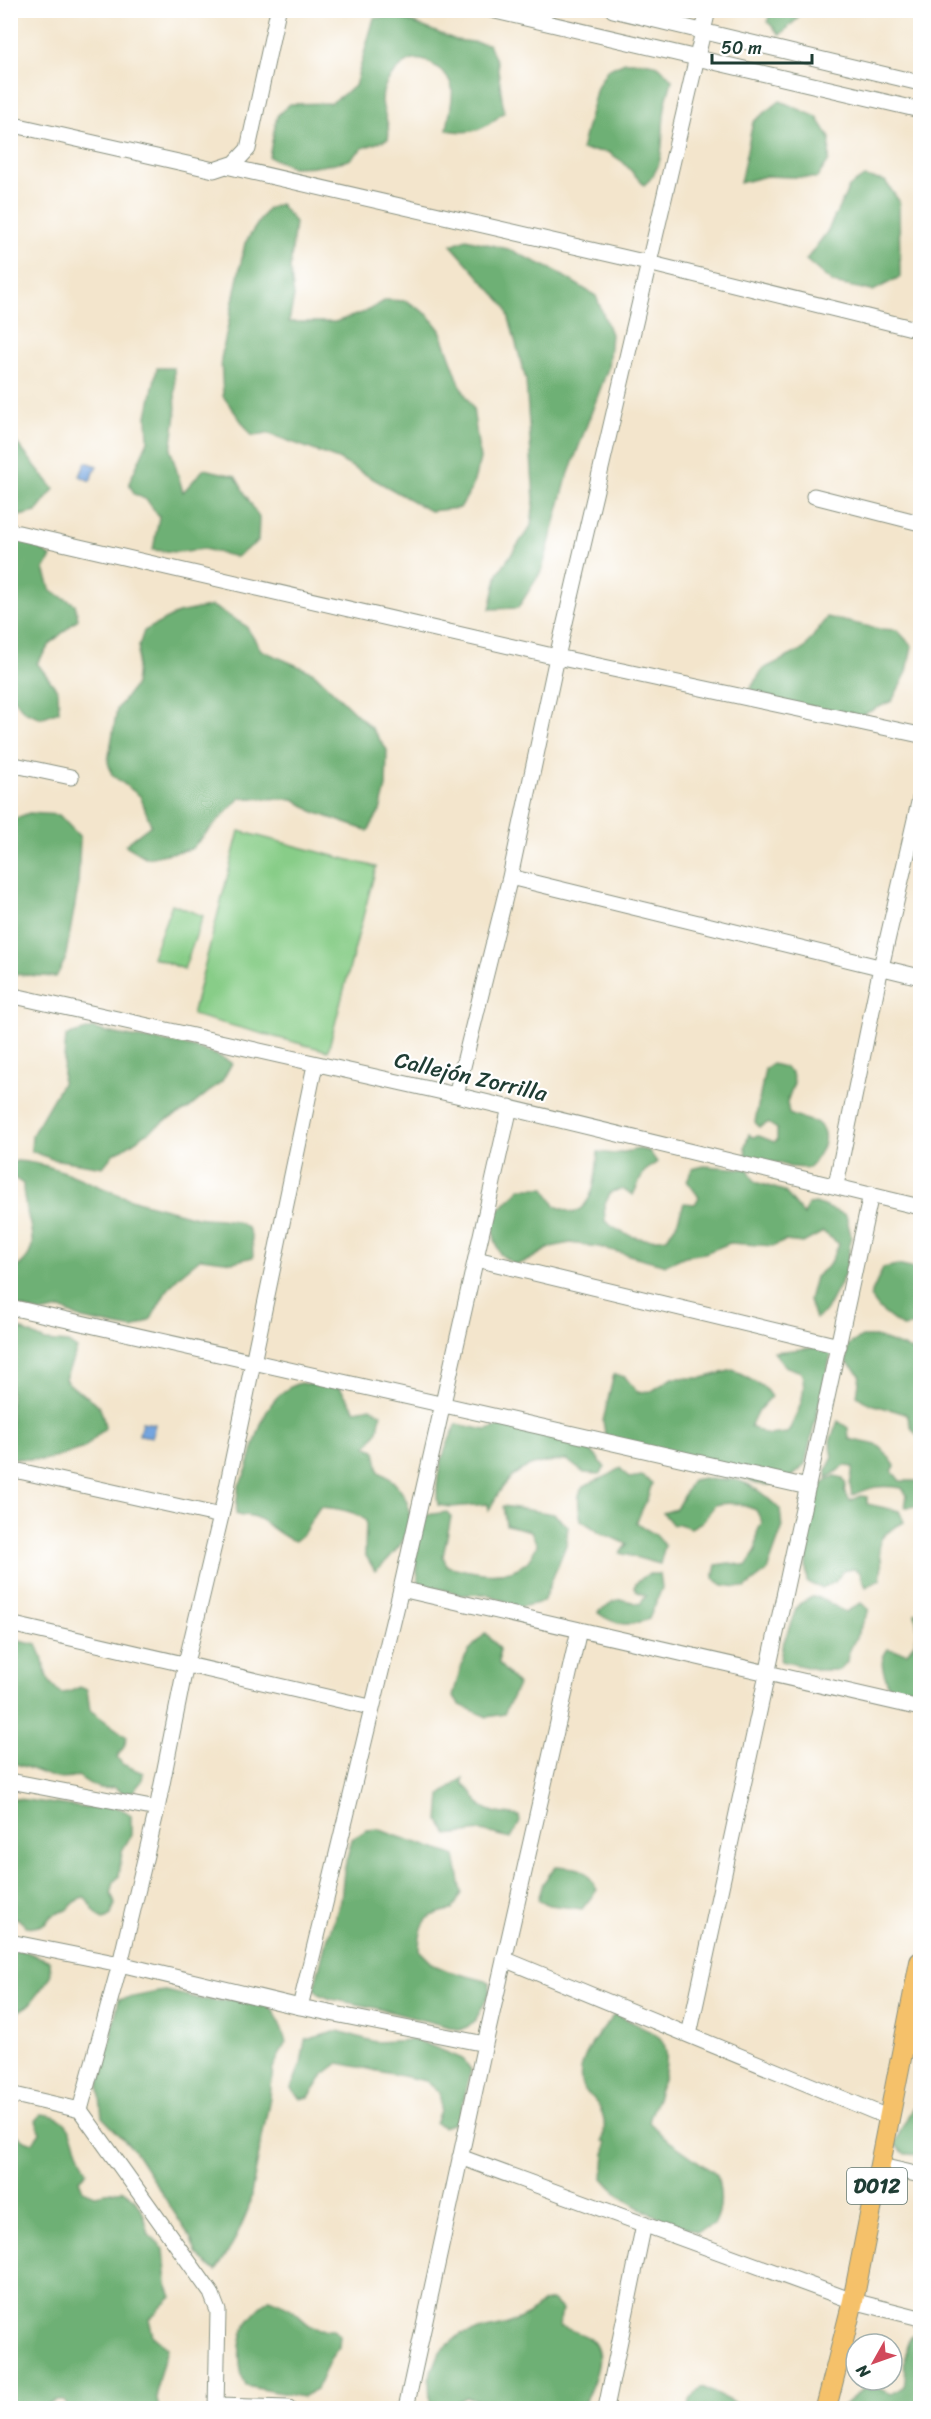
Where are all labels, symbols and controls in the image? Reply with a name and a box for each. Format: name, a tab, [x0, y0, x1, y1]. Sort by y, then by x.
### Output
scale bar	[712, 27, 812, 65]
text: 50 m	[721, 32, 762, 64]
street label: Callejón Zorrilla	[391, 1040, 552, 1113]
road number: D012	[847, 2168, 907, 2204]
north arrow	[844, 2332, 904, 2392]
text: N	[848, 2357, 878, 2386]

